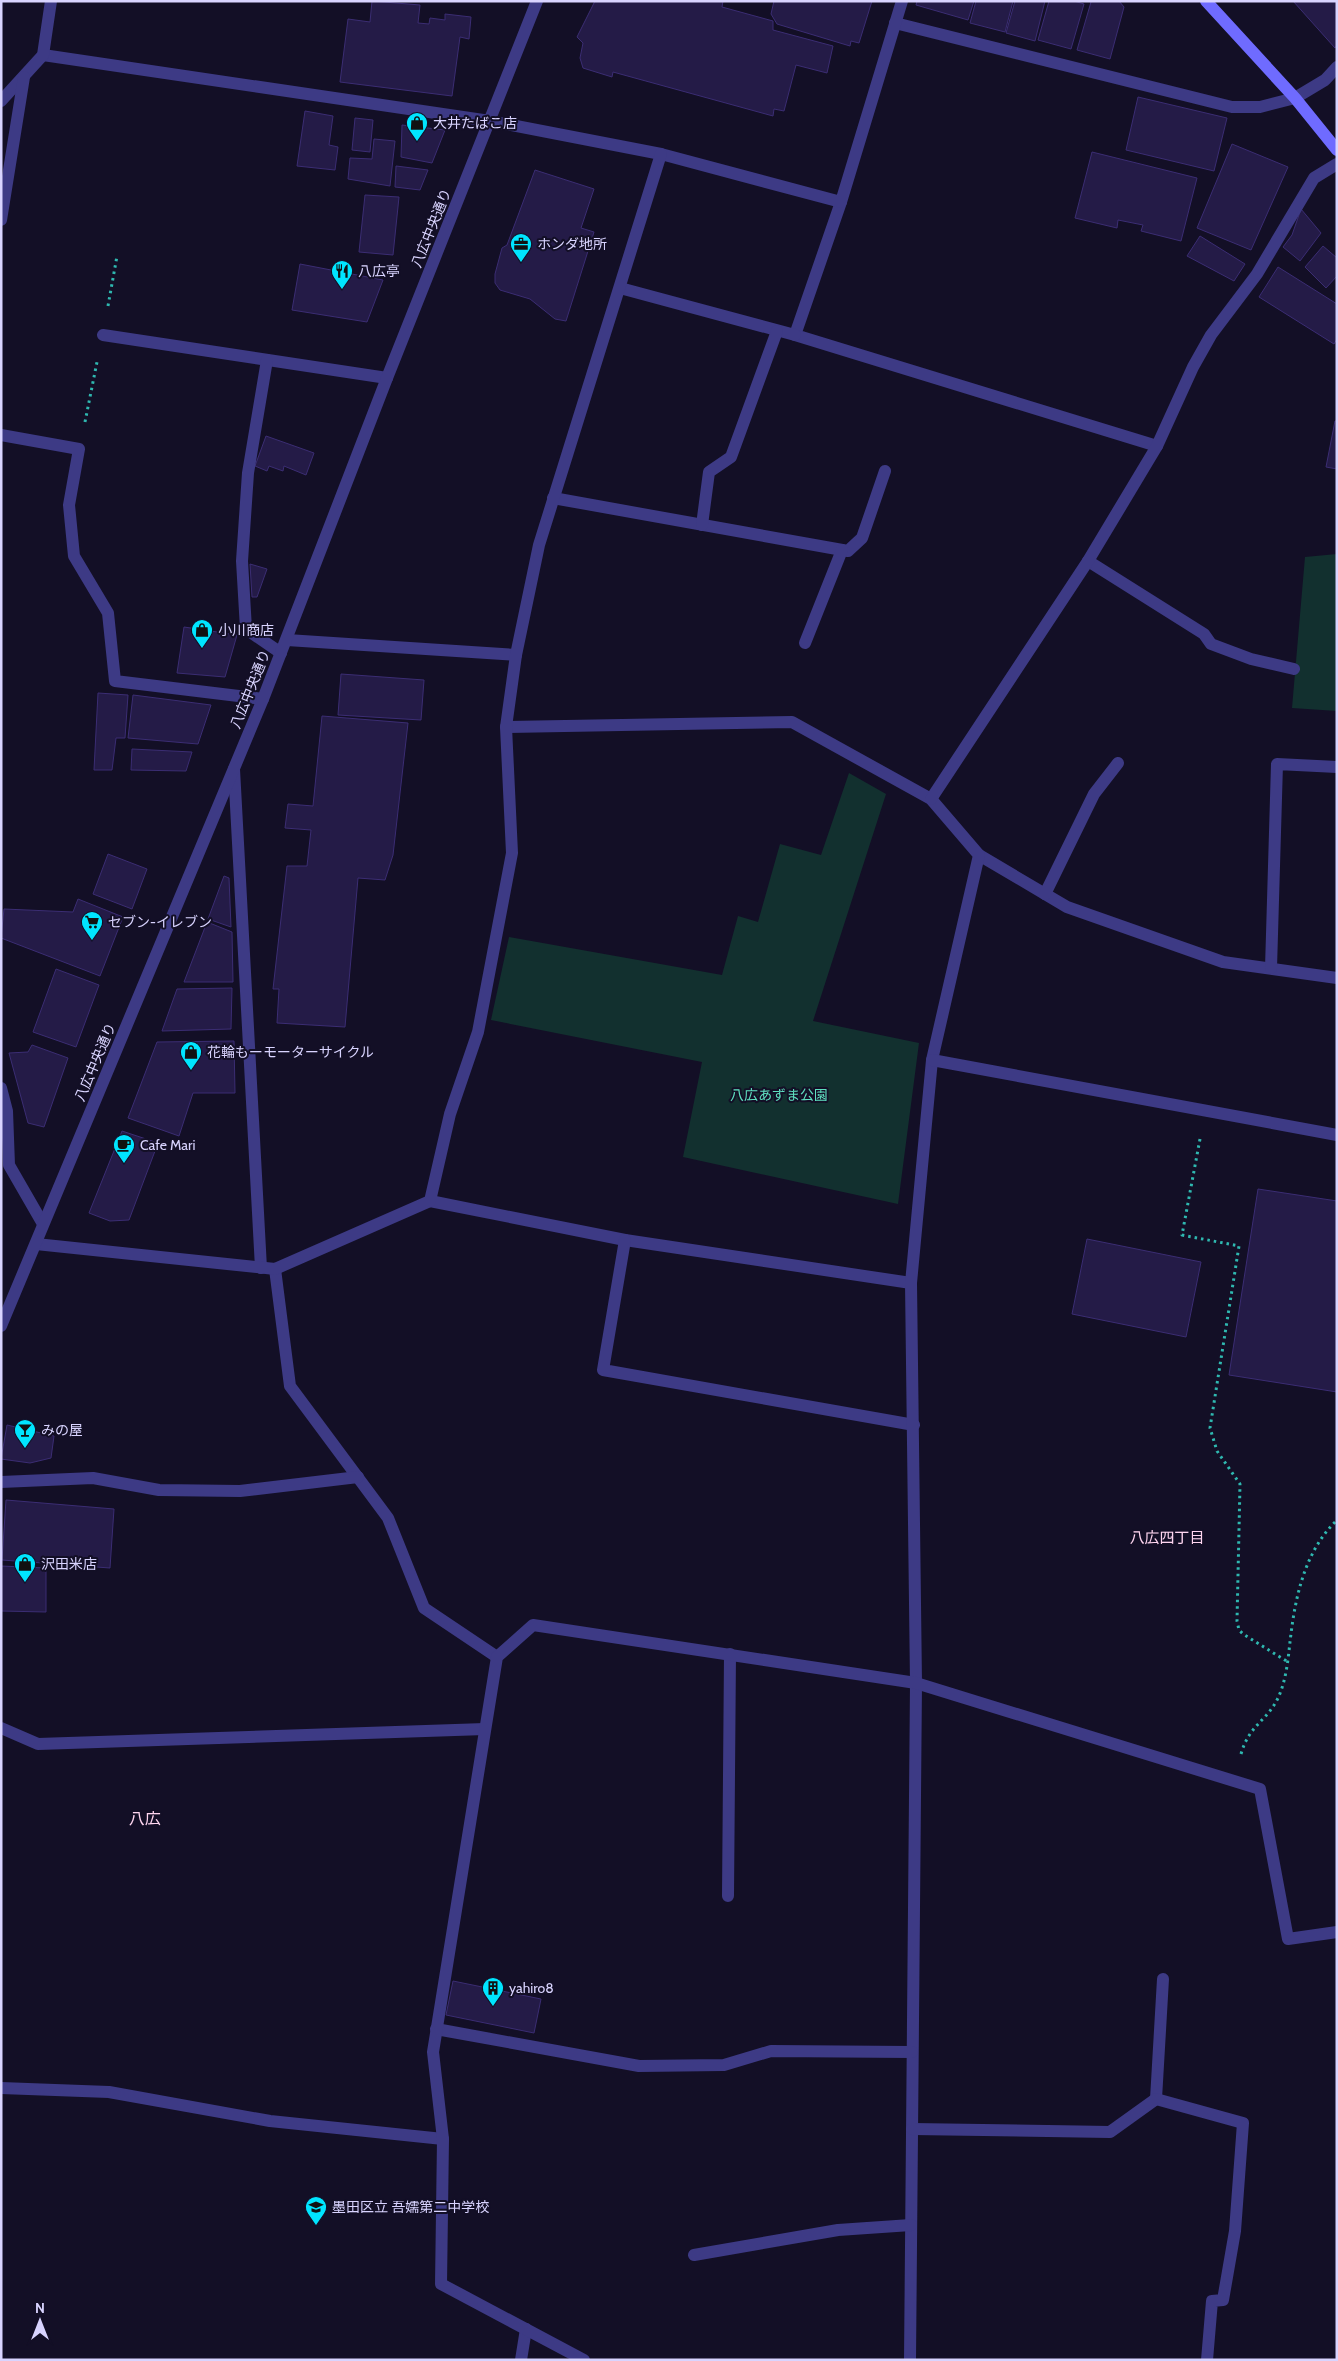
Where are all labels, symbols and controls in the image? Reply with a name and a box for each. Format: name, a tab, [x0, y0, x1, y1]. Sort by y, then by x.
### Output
shop icon: 大井たばこ店	[405, 111, 429, 142]
place label: 大井たばこ店	[433, 114, 517, 132]
street label: 八広中央通り	[407, 186, 455, 270]
office icon: ホンダ地所	[509, 232, 533, 263]
place label: ホンダ地所	[537, 235, 607, 253]
restaurant icon: 八広亭	[330, 259, 354, 290]
place label: 八広亭	[358, 262, 400, 280]
shop icon: 小川商店	[190, 618, 214, 649]
place label: 小川商店	[218, 621, 274, 639]
street label: 八広中央通り	[226, 647, 274, 731]
supermarket icon: セブン-イレブン	[80, 910, 104, 941]
place label: セブン-イレブン	[108, 913, 212, 931]
street label: 八広中央通り	[70, 1020, 120, 1104]
shop icon: 花輪もーモーターサイクル	[179, 1040, 203, 1071]
place label: 花輪もーモーターサイクル	[207, 1043, 374, 1061]
park label: 八広あずま公園	[730, 1086, 828, 1104]
cafe icon: Cafe Mari	[112, 1133, 136, 1164]
place label: Cafe Mari	[140, 1136, 196, 1154]
bar icon: みの屋	[13, 1418, 37, 1449]
place label: みの屋	[41, 1421, 83, 1439]
district label: 八広四丁目	[1129, 1529, 1205, 1547]
shop icon: 沢田米店	[13, 1552, 37, 1583]
place label: 沢田米店	[41, 1555, 97, 1573]
district label: 八広	[129, 1809, 161, 1828]
building icon: yahiro8	[481, 1976, 505, 2007]
place label: yahiro8	[509, 1979, 554, 1997]
school or university icon: 墨田区立 吾嬬第二中学校	[304, 2195, 328, 2226]
place label: 墨田区立 吾嬬第二中学校	[332, 2198, 489, 2216]
north arrow	[15, 2296, 65, 2346]
text: N	[35, 2299, 45, 2317]

